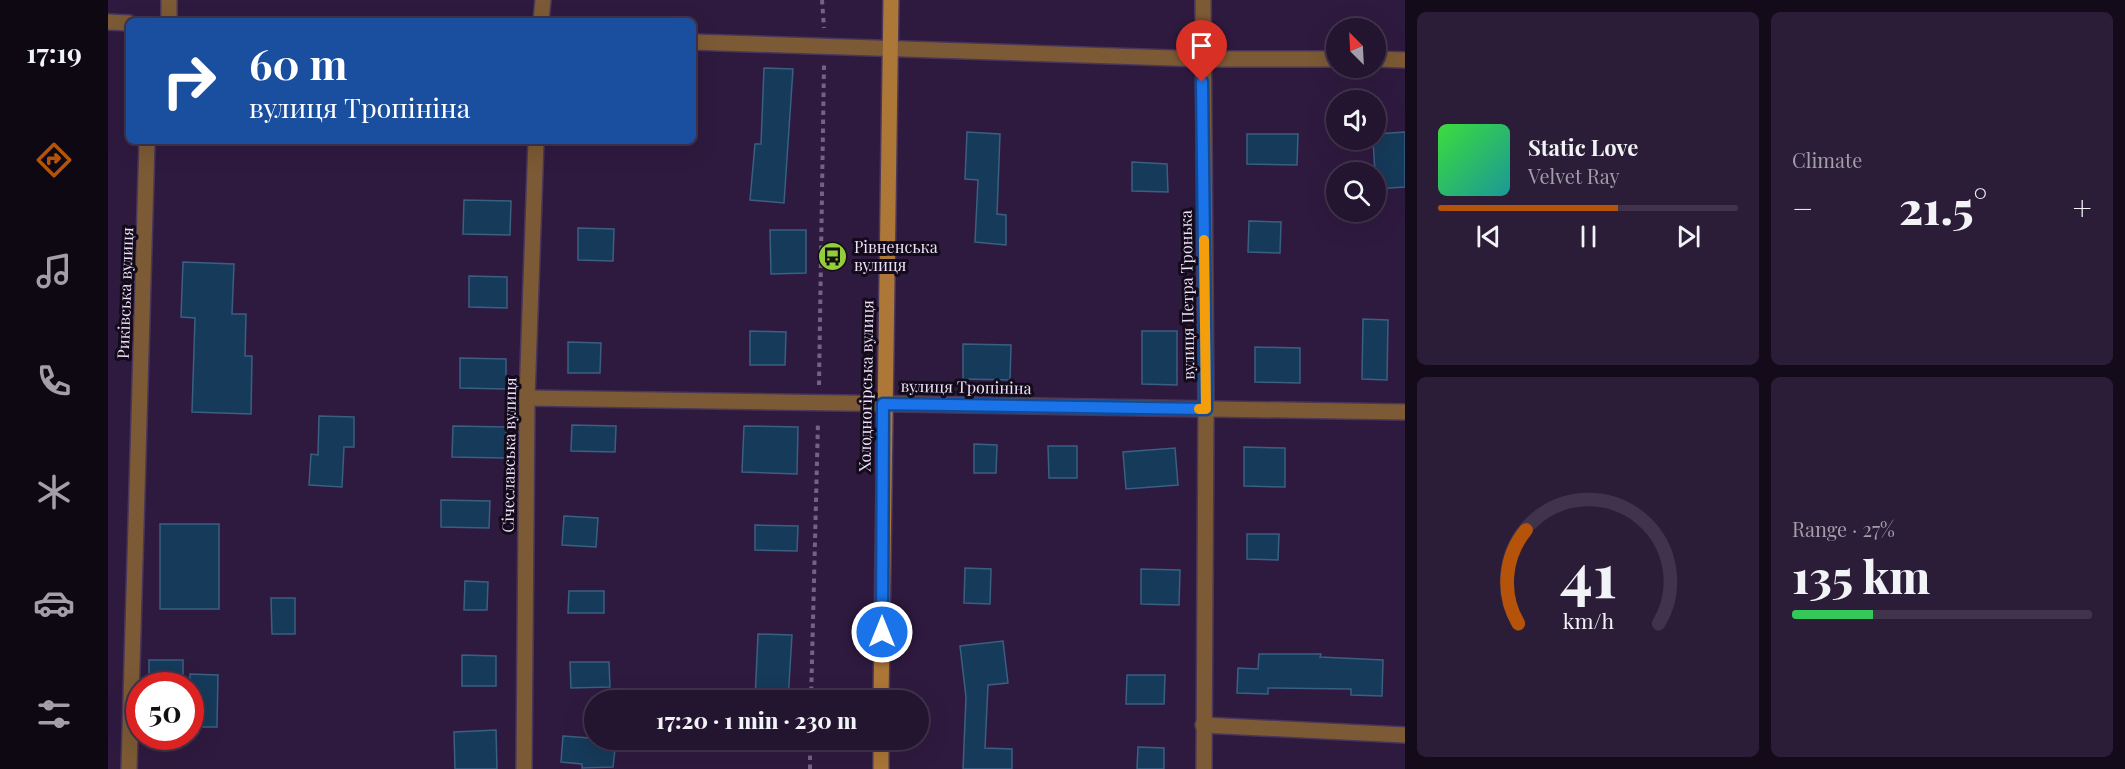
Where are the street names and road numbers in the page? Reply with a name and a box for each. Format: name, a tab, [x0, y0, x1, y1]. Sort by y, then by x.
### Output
street label: вулиця Петра Тронька	[1175, 210, 1198, 380]
street label: Риківська вулиця	[112, 226, 137, 359]
street label: Холодногірська вулиця	[854, 299, 878, 472]
street label: вулиця Тропініна	[900, 375, 1032, 398]
street label: Січеславська вулиця	[497, 377, 520, 533]

